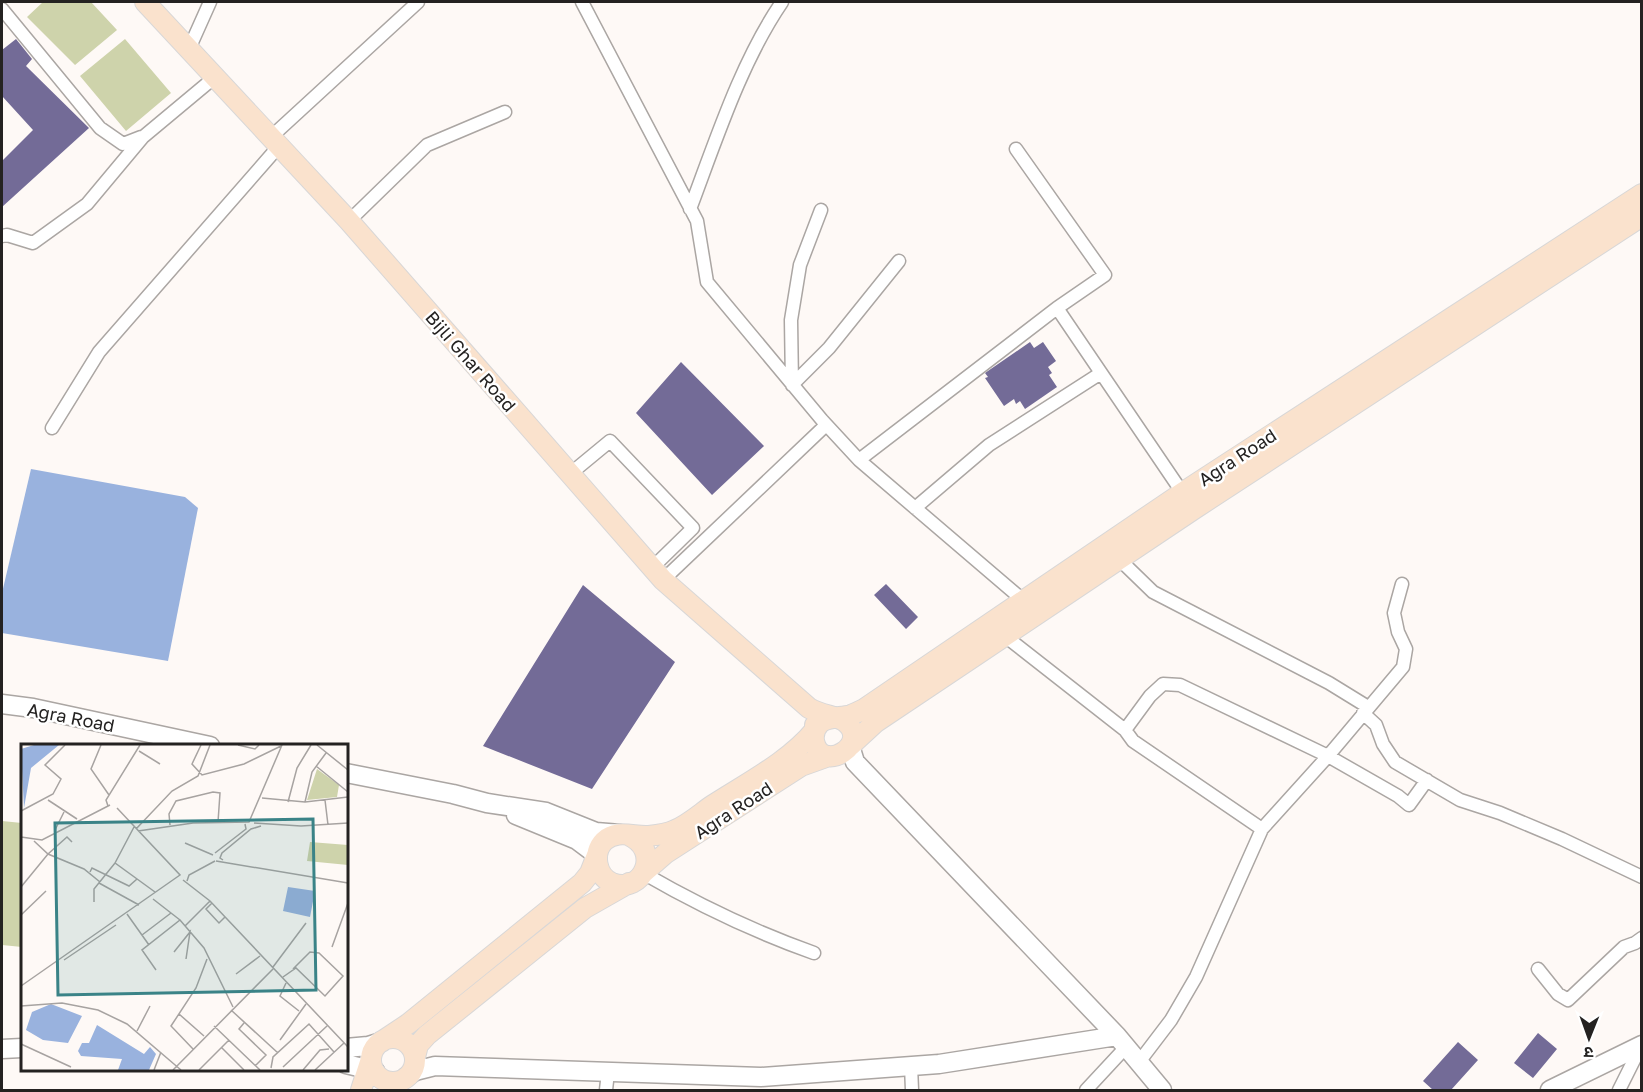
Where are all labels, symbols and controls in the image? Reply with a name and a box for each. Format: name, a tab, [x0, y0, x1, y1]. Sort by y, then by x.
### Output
street label: Bijli Ghar Road	[421, 306, 521, 416]
street label: Agra Road	[1194, 424, 1280, 490]
street label: Agra Road	[25, 698, 117, 736]
inset map	[21, 744, 348, 1071]
street label: Agra Road	[690, 777, 776, 843]
north arrow	[1559, 1008, 1619, 1068]
text: उ	[1583, 1043, 1594, 1063]

